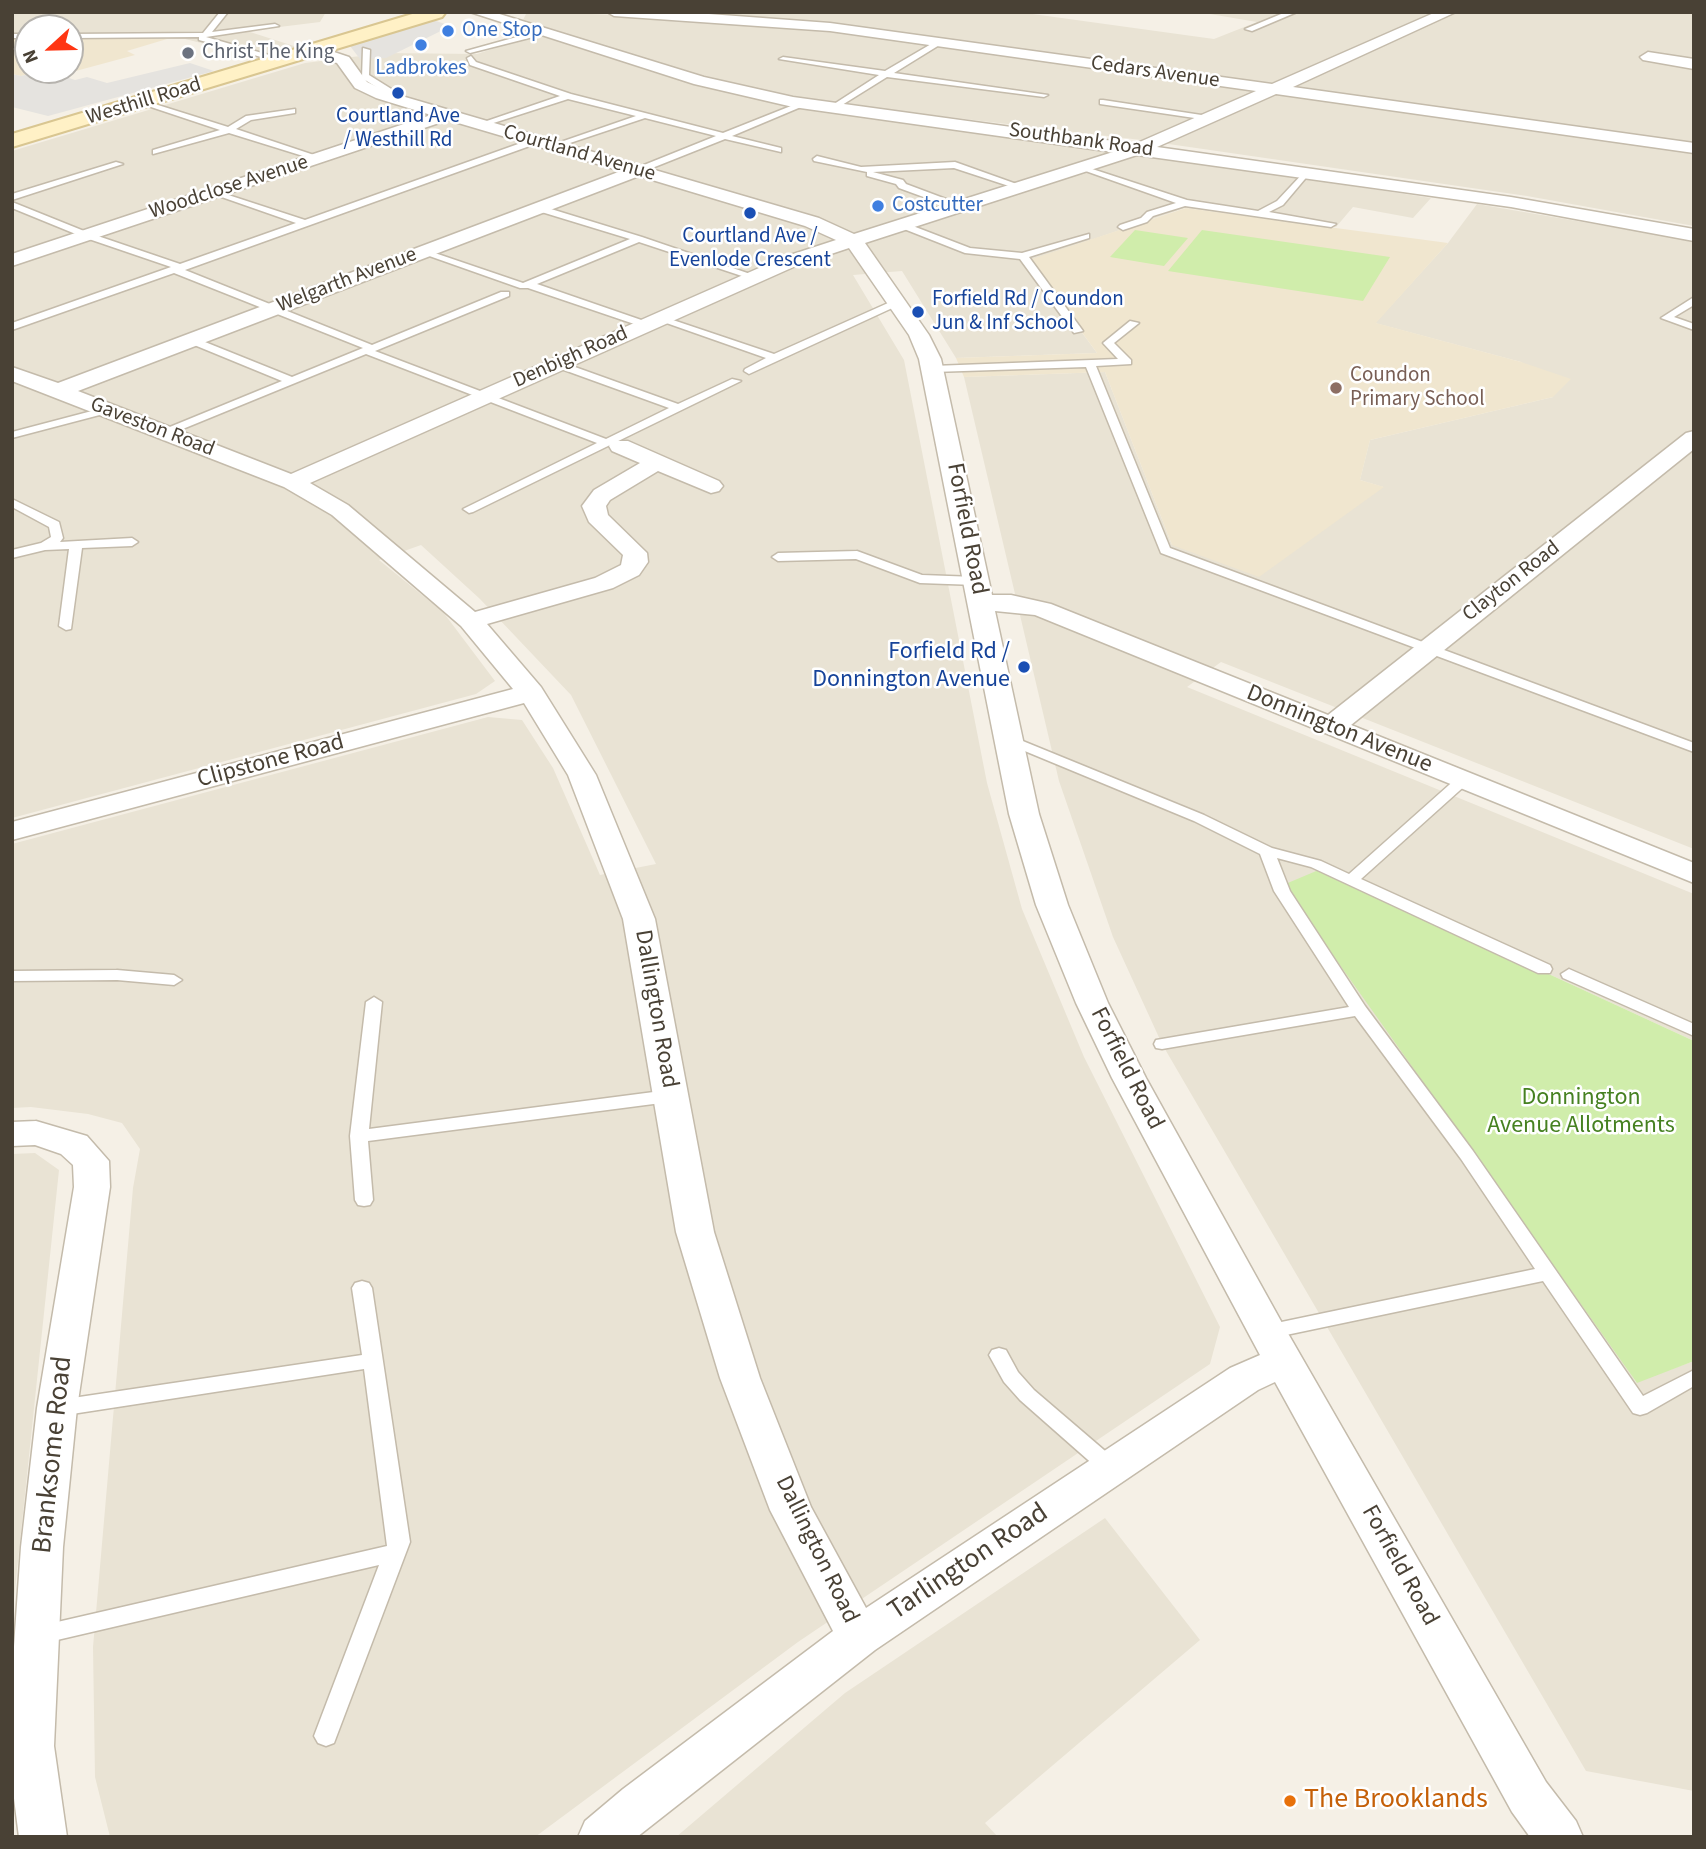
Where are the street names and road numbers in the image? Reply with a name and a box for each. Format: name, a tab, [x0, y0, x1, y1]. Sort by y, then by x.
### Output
street label: Cedars Avenue	[1089, 52, 1221, 94]
street label: Westhill Road	[83, 73, 205, 131]
street label: Southbank Road	[1007, 118, 1155, 164]
street label: Courtland Avenue	[500, 120, 658, 188]
street label: Woodclose Avenue	[146, 150, 312, 226]
street label: Welgarth Avenue	[273, 243, 421, 319]
street label: Denbigh Road	[510, 322, 632, 394]
street label: Gaveston Road	[86, 393, 218, 463]
street label: Forfield Road	[939, 461, 993, 597]
street label: Clayton Road	[1458, 536, 1566, 628]
street label: Donnington Avenue	[1242, 680, 1436, 780]
street label: Clipstone Road	[194, 729, 348, 795]
street label: Dallington Road	[627, 927, 683, 1091]
street label: Forfield Road	[1083, 1003, 1169, 1135]
street label: Branksome Road	[27, 1355, 81, 1555]
street label: Dallington Road	[768, 1472, 864, 1628]
street label: Tarlington Road	[883, 1497, 1055, 1629]
street label: Forfield Road	[1354, 1501, 1444, 1631]

